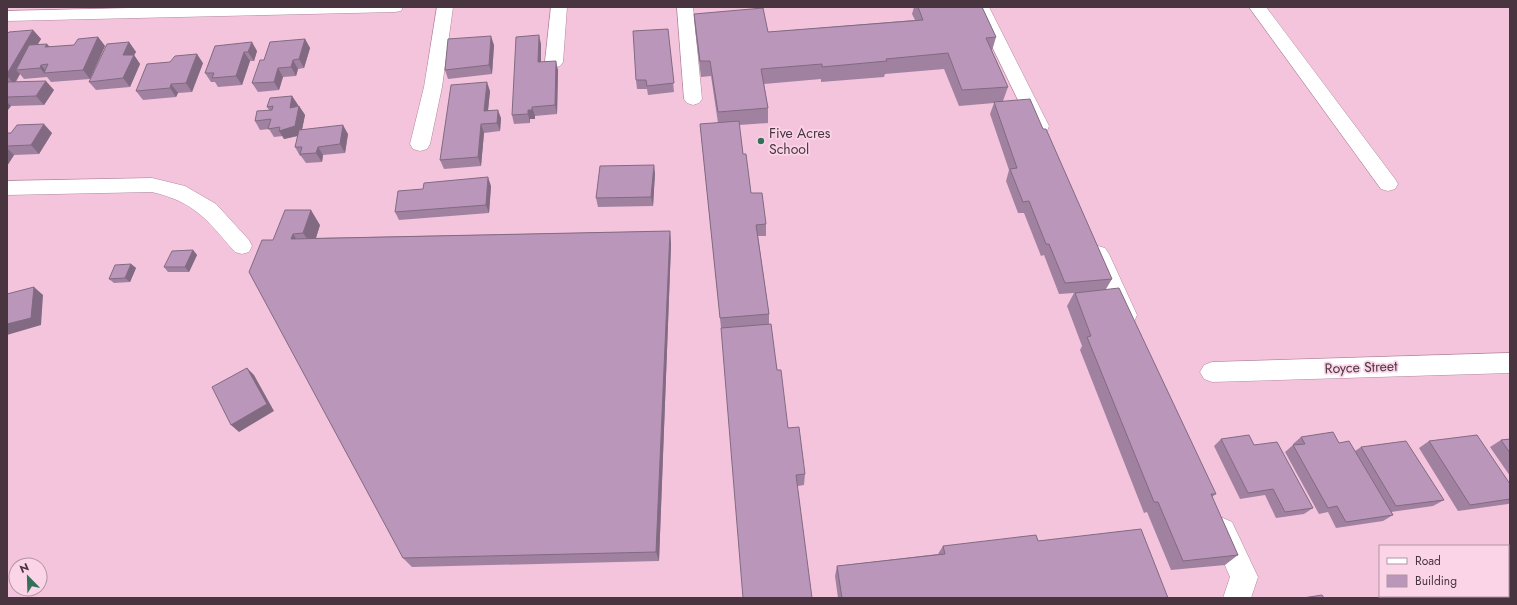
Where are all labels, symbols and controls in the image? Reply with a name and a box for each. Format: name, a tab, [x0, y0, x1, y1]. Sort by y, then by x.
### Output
place label: Five Acres School	[769, 123, 831, 159]
marker: Five Acres School	[756, 136, 766, 146]
street label: Royce Street	[1324, 356, 1398, 378]
legend	[1379, 545, 1509, 597]
text: Road	[1415, 552, 1441, 570]
north arrow	[8, 557, 48, 597]
text: N	[17, 559, 31, 577]
text: Building	[1415, 572, 1457, 590]

